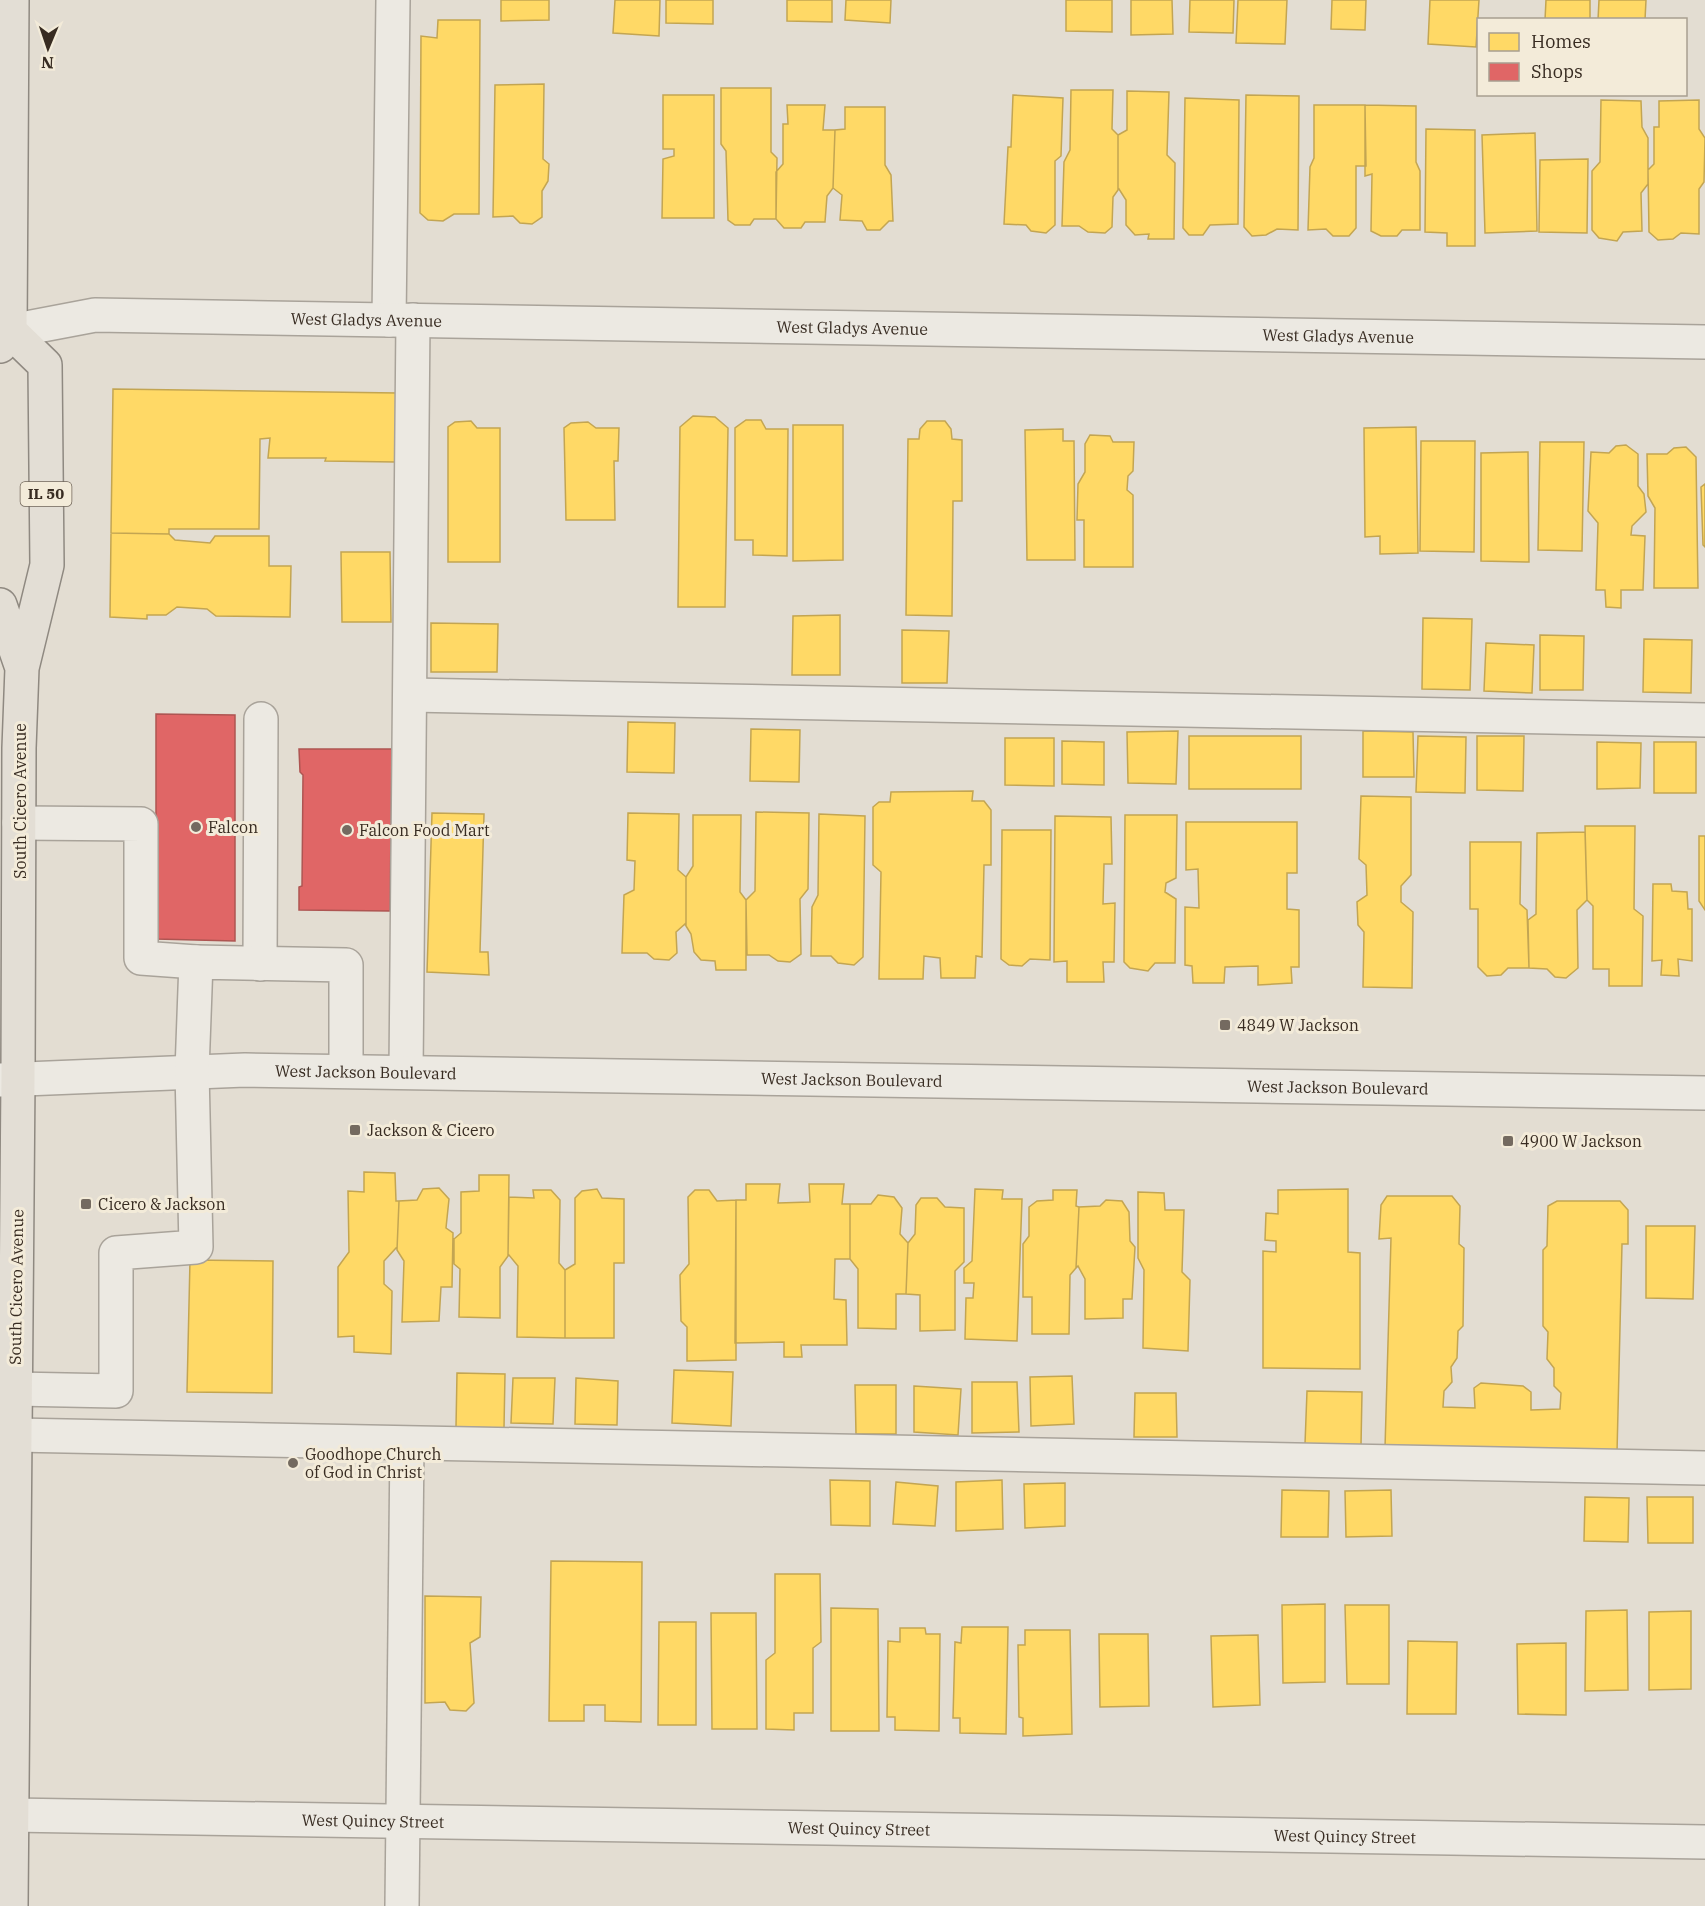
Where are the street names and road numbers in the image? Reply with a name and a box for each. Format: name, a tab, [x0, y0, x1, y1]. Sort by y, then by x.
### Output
street label: West Gladys Avenue	[290, 308, 442, 331]
street label: West Gladys Avenue	[776, 316, 928, 339]
street label: West Gladys Avenue	[1262, 325, 1414, 347]
road number: IL 50	[20, 482, 72, 506]
street label: South Cicero Avenue	[10, 723, 30, 879]
street label: West Jackson Boulevard	[275, 1060, 457, 1083]
street label: West Jackson Boulevard	[761, 1068, 943, 1091]
street label: West Jackson Boulevard	[1247, 1076, 1429, 1099]
street label: South Cicero Avenue	[5, 1209, 27, 1365]
street label: West Quincy Street	[301, 1810, 445, 1832]
street label: West Quincy Street	[787, 1817, 931, 1840]
street label: West Quincy Street	[1273, 1825, 1417, 1847]

